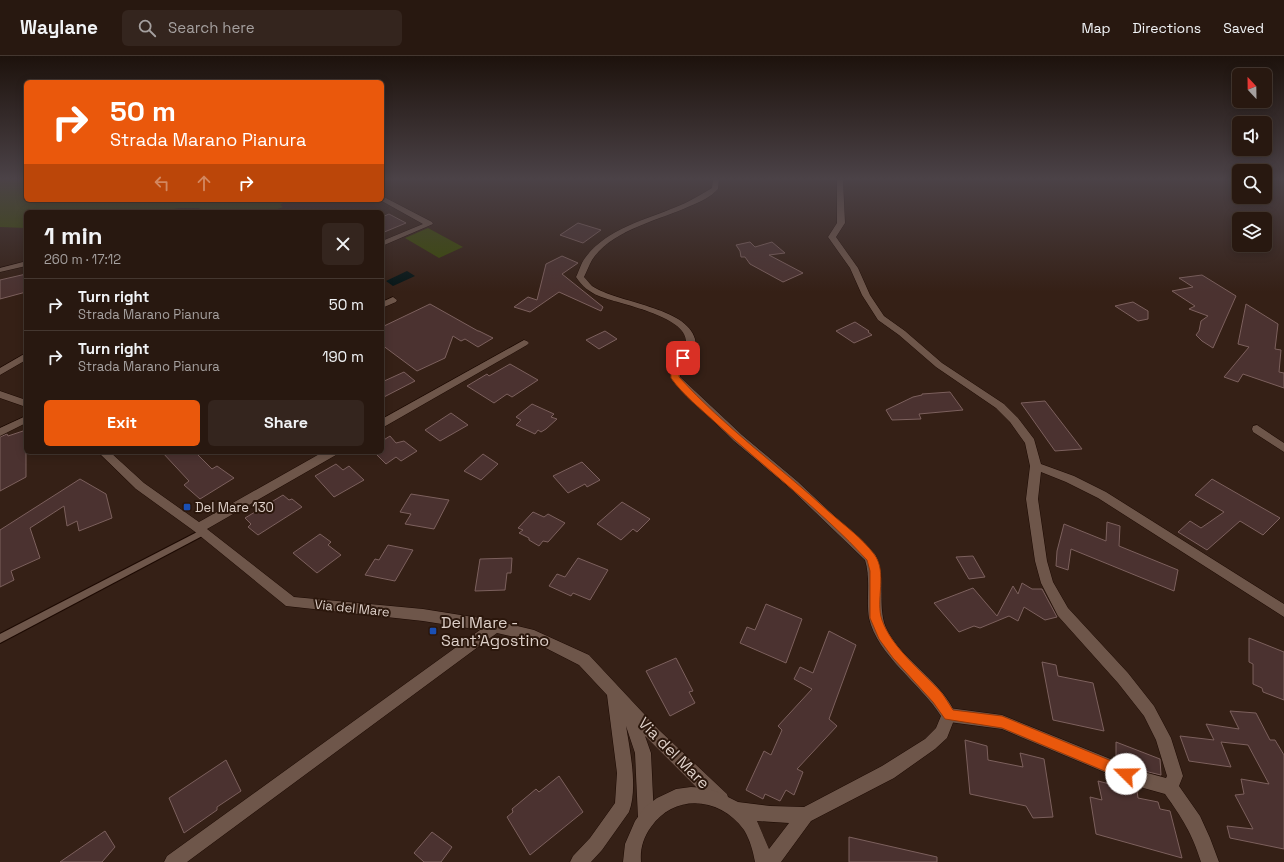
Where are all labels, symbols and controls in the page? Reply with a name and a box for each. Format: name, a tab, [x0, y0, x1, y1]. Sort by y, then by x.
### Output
search box	[122, 10, 402, 46]
text: Waylane	[20, 15, 98, 40]
icon: search	[136, 17, 158, 39]
text: Search here	[168, 18, 255, 37]
text: Map	[1081, 19, 1111, 37]
text: Directions	[1133, 19, 1201, 37]
text: Saved	[1223, 19, 1264, 37]
north arrow	[1232, 68, 1272, 108]
map controls	[1232, 68, 1272, 252]
text: 50 m	[110, 93, 176, 129]
icon: right	[44, 96, 96, 148]
button: sound	[1232, 116, 1272, 156]
text: Strada Marano Pianura	[110, 128, 306, 151]
button: search	[1232, 164, 1272, 204]
icon: left	[151, 172, 173, 194]
icon: ahead	[193, 172, 215, 194]
icon: right	[235, 172, 257, 194]
button: layers	[1232, 212, 1272, 252]
text: 1 min	[44, 220, 103, 251]
button: close	[322, 223, 364, 265]
text: 260 m · 17:12	[44, 251, 121, 268]
text: Turn right	[78, 287, 149, 306]
icon: right	[44, 294, 66, 316]
text: 50 m	[329, 295, 364, 314]
text: Strada Marano Pianura	[78, 306, 220, 323]
text: Turn right	[78, 339, 149, 358]
pin	[666, 341, 700, 375]
icon: right	[44, 346, 66, 368]
text: 190 m	[322, 347, 364, 366]
icon: arrive	[672, 347, 694, 369]
text: Strada Marano Pianura	[78, 358, 220, 375]
button: Exit	[44, 400, 200, 446]
button: Share	[208, 400, 364, 446]
place label: Del Mare 130	[195, 499, 274, 516]
marker: Del Mare 130	[182, 502, 192, 512]
street label: Via del Mare	[313, 596, 391, 620]
place label: Del Mare - Sant'Agostino	[441, 612, 549, 651]
marker: Del Mare - Sant'Agostino	[428, 626, 438, 636]
street label: Via del Mare	[634, 713, 714, 793]
position arrow	[1105, 753, 1147, 795]

